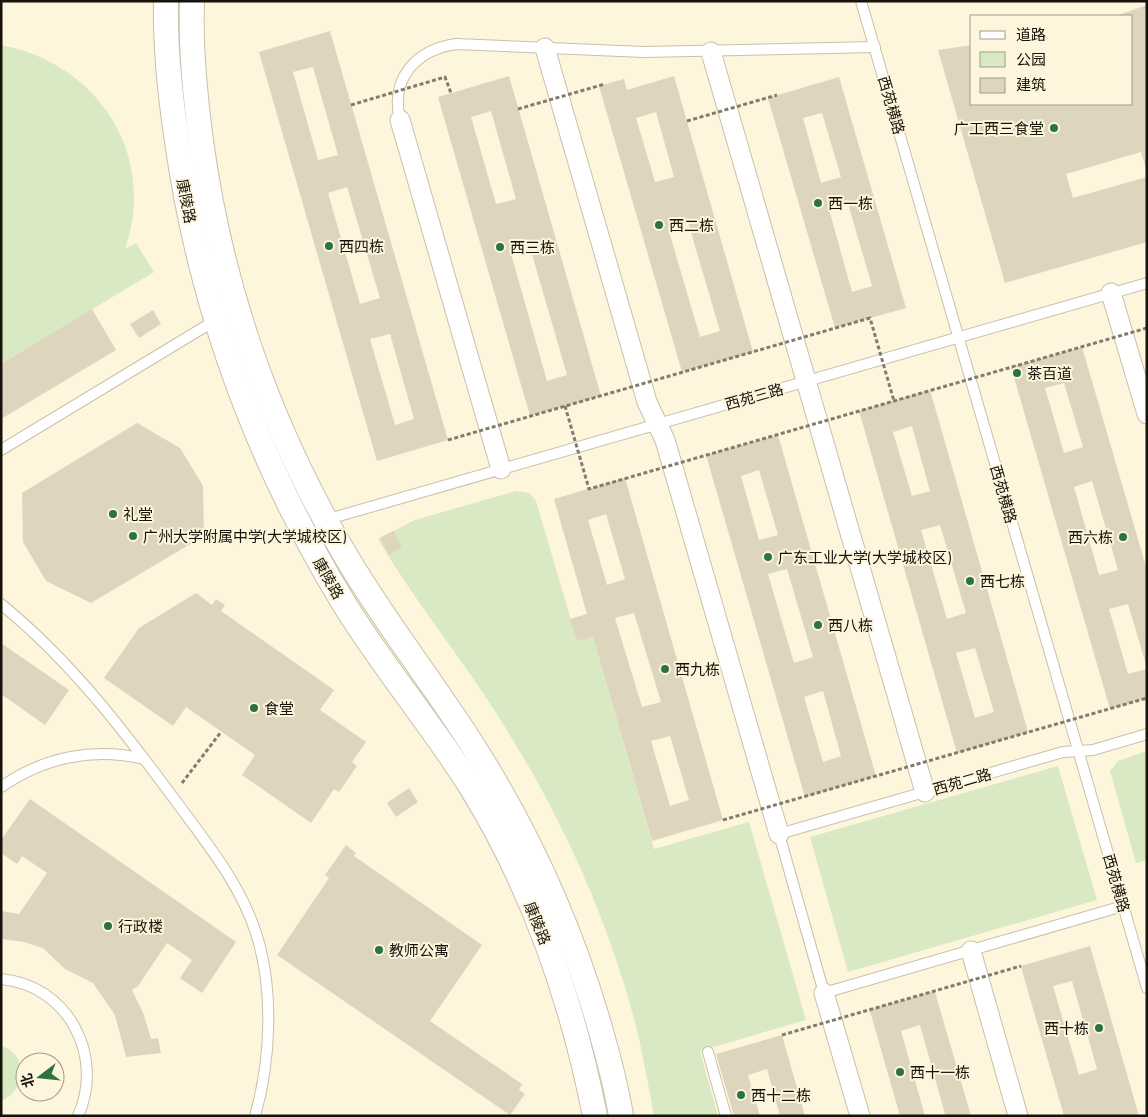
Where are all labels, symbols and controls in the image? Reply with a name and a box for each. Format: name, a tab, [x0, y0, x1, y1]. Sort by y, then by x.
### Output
legend	[970, 15, 1133, 105]
text: 道路	[1016, 25, 1046, 43]
text: 公园	[1016, 50, 1046, 68]
street label: 西苑横路	[875, 74, 909, 136]
text: 建筑	[1016, 75, 1046, 93]
place label: 广工西三食堂	[954, 119, 1044, 137]
marker: 广工西三食堂	[1048, 122, 1060, 134]
street label: 康陵路	[174, 177, 200, 225]
place label: 西一栋	[828, 194, 873, 212]
marker: 西一栋	[812, 197, 824, 209]
place label: 西二栋	[669, 216, 714, 234]
marker: 西二栋	[653, 219, 665, 231]
place label: 西四栋	[339, 237, 384, 255]
place label: 西三栋	[510, 238, 555, 256]
marker: 西四栋	[323, 240, 335, 252]
marker: 西三栋	[494, 241, 506, 253]
place label: 茶百道	[1027, 364, 1072, 382]
marker: 茶百道	[1011, 367, 1023, 379]
street label: 西苑三路	[723, 379, 785, 413]
street label: 西苑横路	[987, 463, 1021, 525]
place label: 礼堂	[123, 505, 153, 523]
marker: 礼堂	[107, 508, 119, 520]
place label: 广州大学附属中学(大学城校区)	[143, 527, 346, 545]
place label: 西六栋	[1068, 528, 1113, 546]
marker: 广州大学附属中学(大学城校区)	[127, 530, 139, 542]
marker: 西六栋	[1117, 531, 1129, 543]
place label: 广东工业大学(大学城校区)	[778, 548, 951, 566]
marker: 广东工业大学(大学城校区)	[762, 551, 774, 563]
street label: 康陵路	[310, 554, 348, 602]
place label: 西七栋	[980, 572, 1025, 590]
marker: 西七栋	[964, 575, 976, 587]
place label: 西八栋	[828, 616, 873, 634]
marker: 西八栋	[812, 619, 824, 631]
place label: 西九栋	[675, 660, 720, 678]
marker: 西九栋	[659, 663, 671, 675]
place label: 食堂	[264, 699, 294, 717]
marker: 食堂	[248, 702, 260, 714]
street label: 西苑二路	[931, 764, 993, 798]
street label: 西苑横路	[1100, 852, 1134, 914]
street label: 康陵路	[521, 899, 555, 947]
place label: 行政楼	[118, 917, 163, 935]
marker: 行政楼	[102, 920, 114, 932]
place label: 教师公寓	[389, 941, 449, 959]
marker: 教师公寓	[373, 944, 385, 956]
place label: 西十栋	[1044, 1019, 1089, 1037]
marker: 西十栋	[1093, 1022, 1105, 1034]
north arrow	[15, 1052, 65, 1102]
place label: 西十一栋	[910, 1063, 970, 1081]
marker: 西十一栋	[894, 1066, 906, 1078]
text: 北	[17, 1072, 37, 1090]
place label: 西十二栋	[751, 1086, 811, 1104]
marker: 西十二栋	[735, 1089, 747, 1101]

